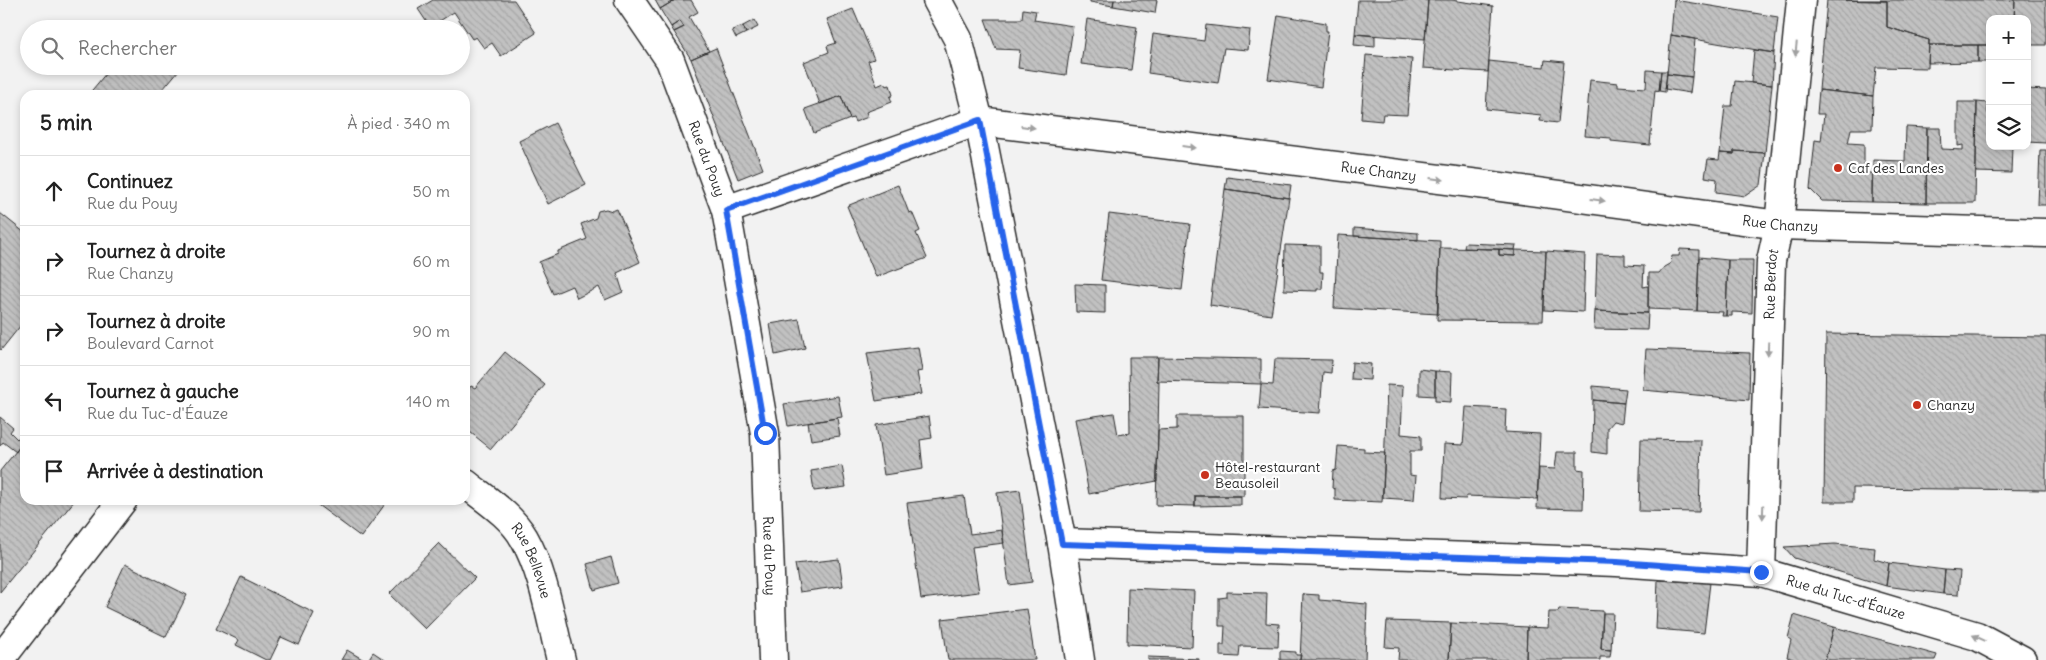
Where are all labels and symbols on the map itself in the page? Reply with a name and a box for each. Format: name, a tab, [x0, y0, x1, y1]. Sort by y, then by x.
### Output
one-way arrow	[1792, 41, 1800, 57]
street label: Rue du Pouy	[684, 118, 729, 199]
one-way arrow	[1020, 123, 1036, 131]
one-way arrow	[1181, 143, 1197, 151]
street label: Rue Chanzy	[1340, 158, 1417, 185]
place label: Caf des Landes	[1848, 159, 1944, 177]
marker: Caf des Landes	[1832, 162, 1844, 174]
one-way arrow	[1429, 175, 1445, 183]
one-way arrow	[1590, 196, 1606, 204]
street label: Rue Chanzy	[1741, 211, 1818, 235]
street label: Rue Berdot	[1760, 247, 1783, 320]
one-way arrow	[1764, 342, 1772, 358]
place label: Chanzy	[1927, 396, 1975, 414]
marker: Chanzy	[1911, 399, 1923, 411]
route start	[754, 422, 777, 445]
place label: Hôtel-restaurant Beausoleil	[1215, 458, 1320, 492]
marker: Hôtel-restaurant Beausoleil	[1199, 469, 1211, 481]
one-way arrow	[1759, 504, 1767, 520]
street label: Rue du Pouy	[759, 516, 780, 596]
street label: Rue Bellevue	[507, 519, 555, 600]
route end	[1750, 561, 1773, 584]
street label: Rue du Tuc-d'Éauze	[1784, 571, 1908, 623]
one-way arrow	[1971, 633, 1986, 642]

